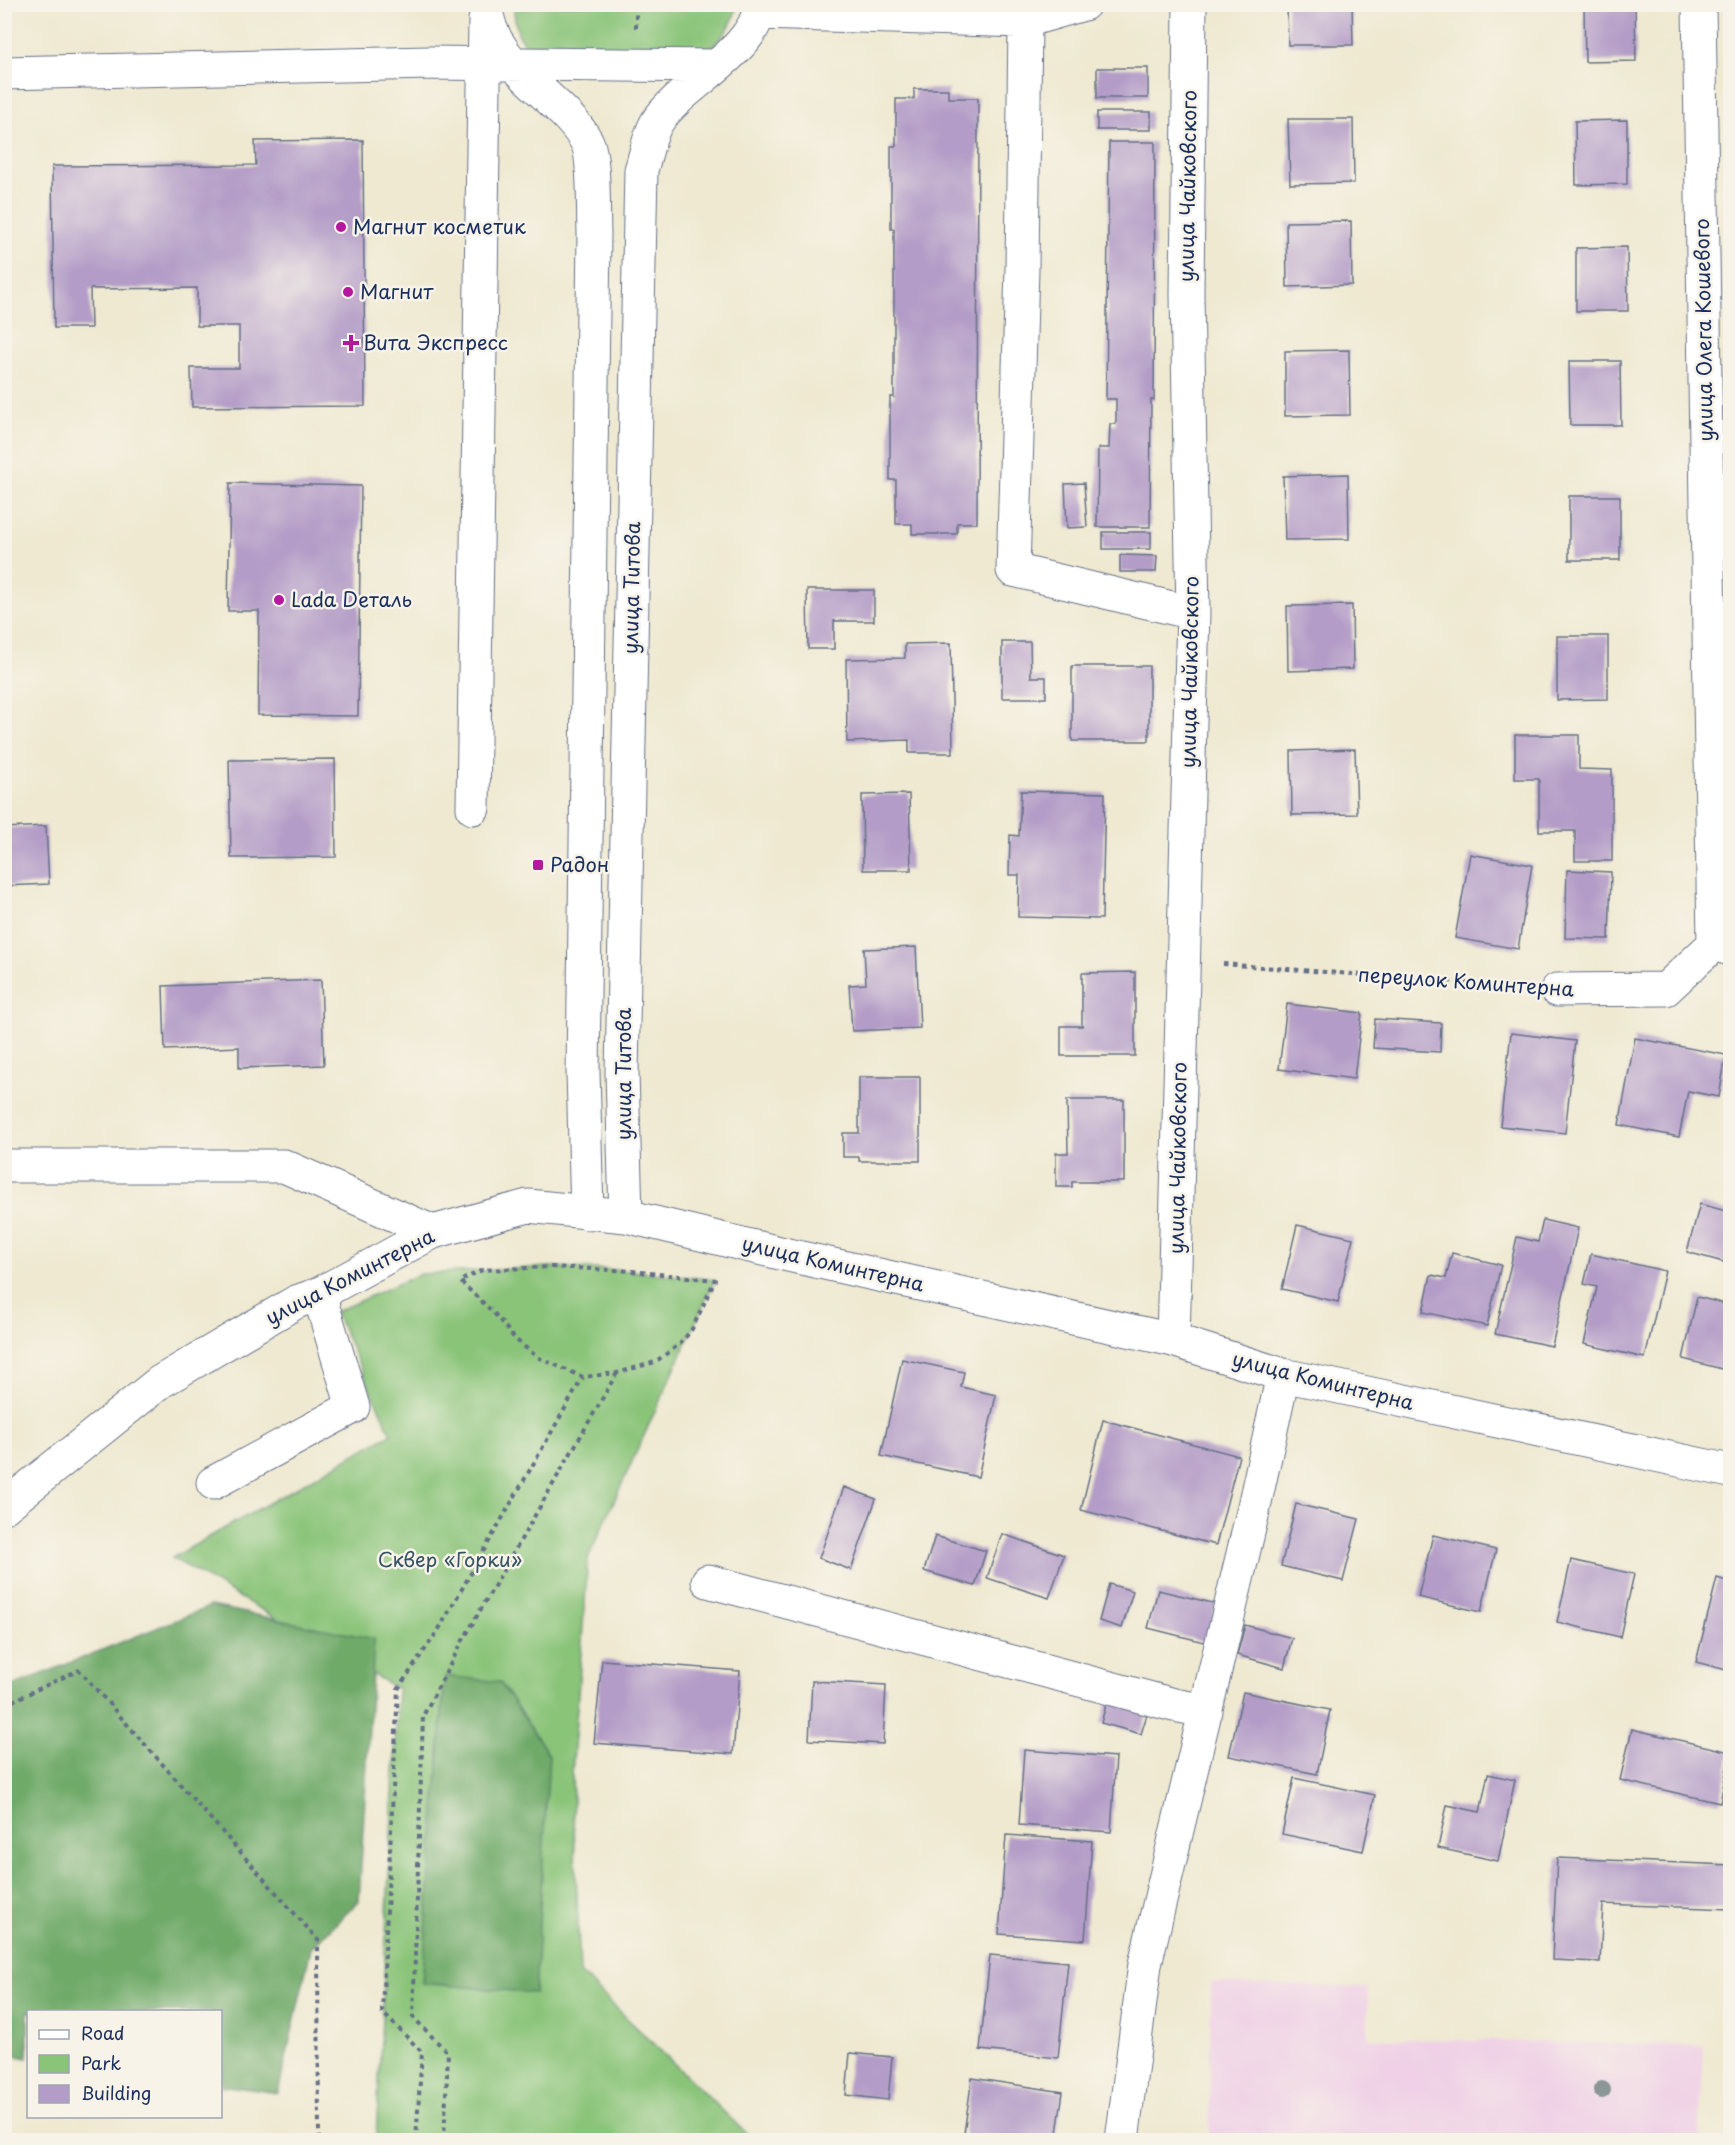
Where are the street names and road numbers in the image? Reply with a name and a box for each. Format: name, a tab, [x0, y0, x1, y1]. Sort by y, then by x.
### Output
street label: улица Чайковского	[1170, 89, 1204, 282]
street label: улица Олега Кошевого	[1686, 218, 1720, 442]
street label: улица Титова	[615, 521, 647, 654]
street label: улица Чайковского	[1172, 575, 1206, 768]
street label: переулок Коминтерна	[1357, 958, 1576, 1004]
street label: улица Титова	[608, 1007, 638, 1140]
street label: улица Чайковского	[1160, 1061, 1194, 1254]
street label: улица Коминтерна	[260, 1220, 440, 1332]
street label: улица Коминтерна	[739, 1227, 928, 1299]
street label: улица Коминтерна	[1229, 1343, 1418, 1417]

